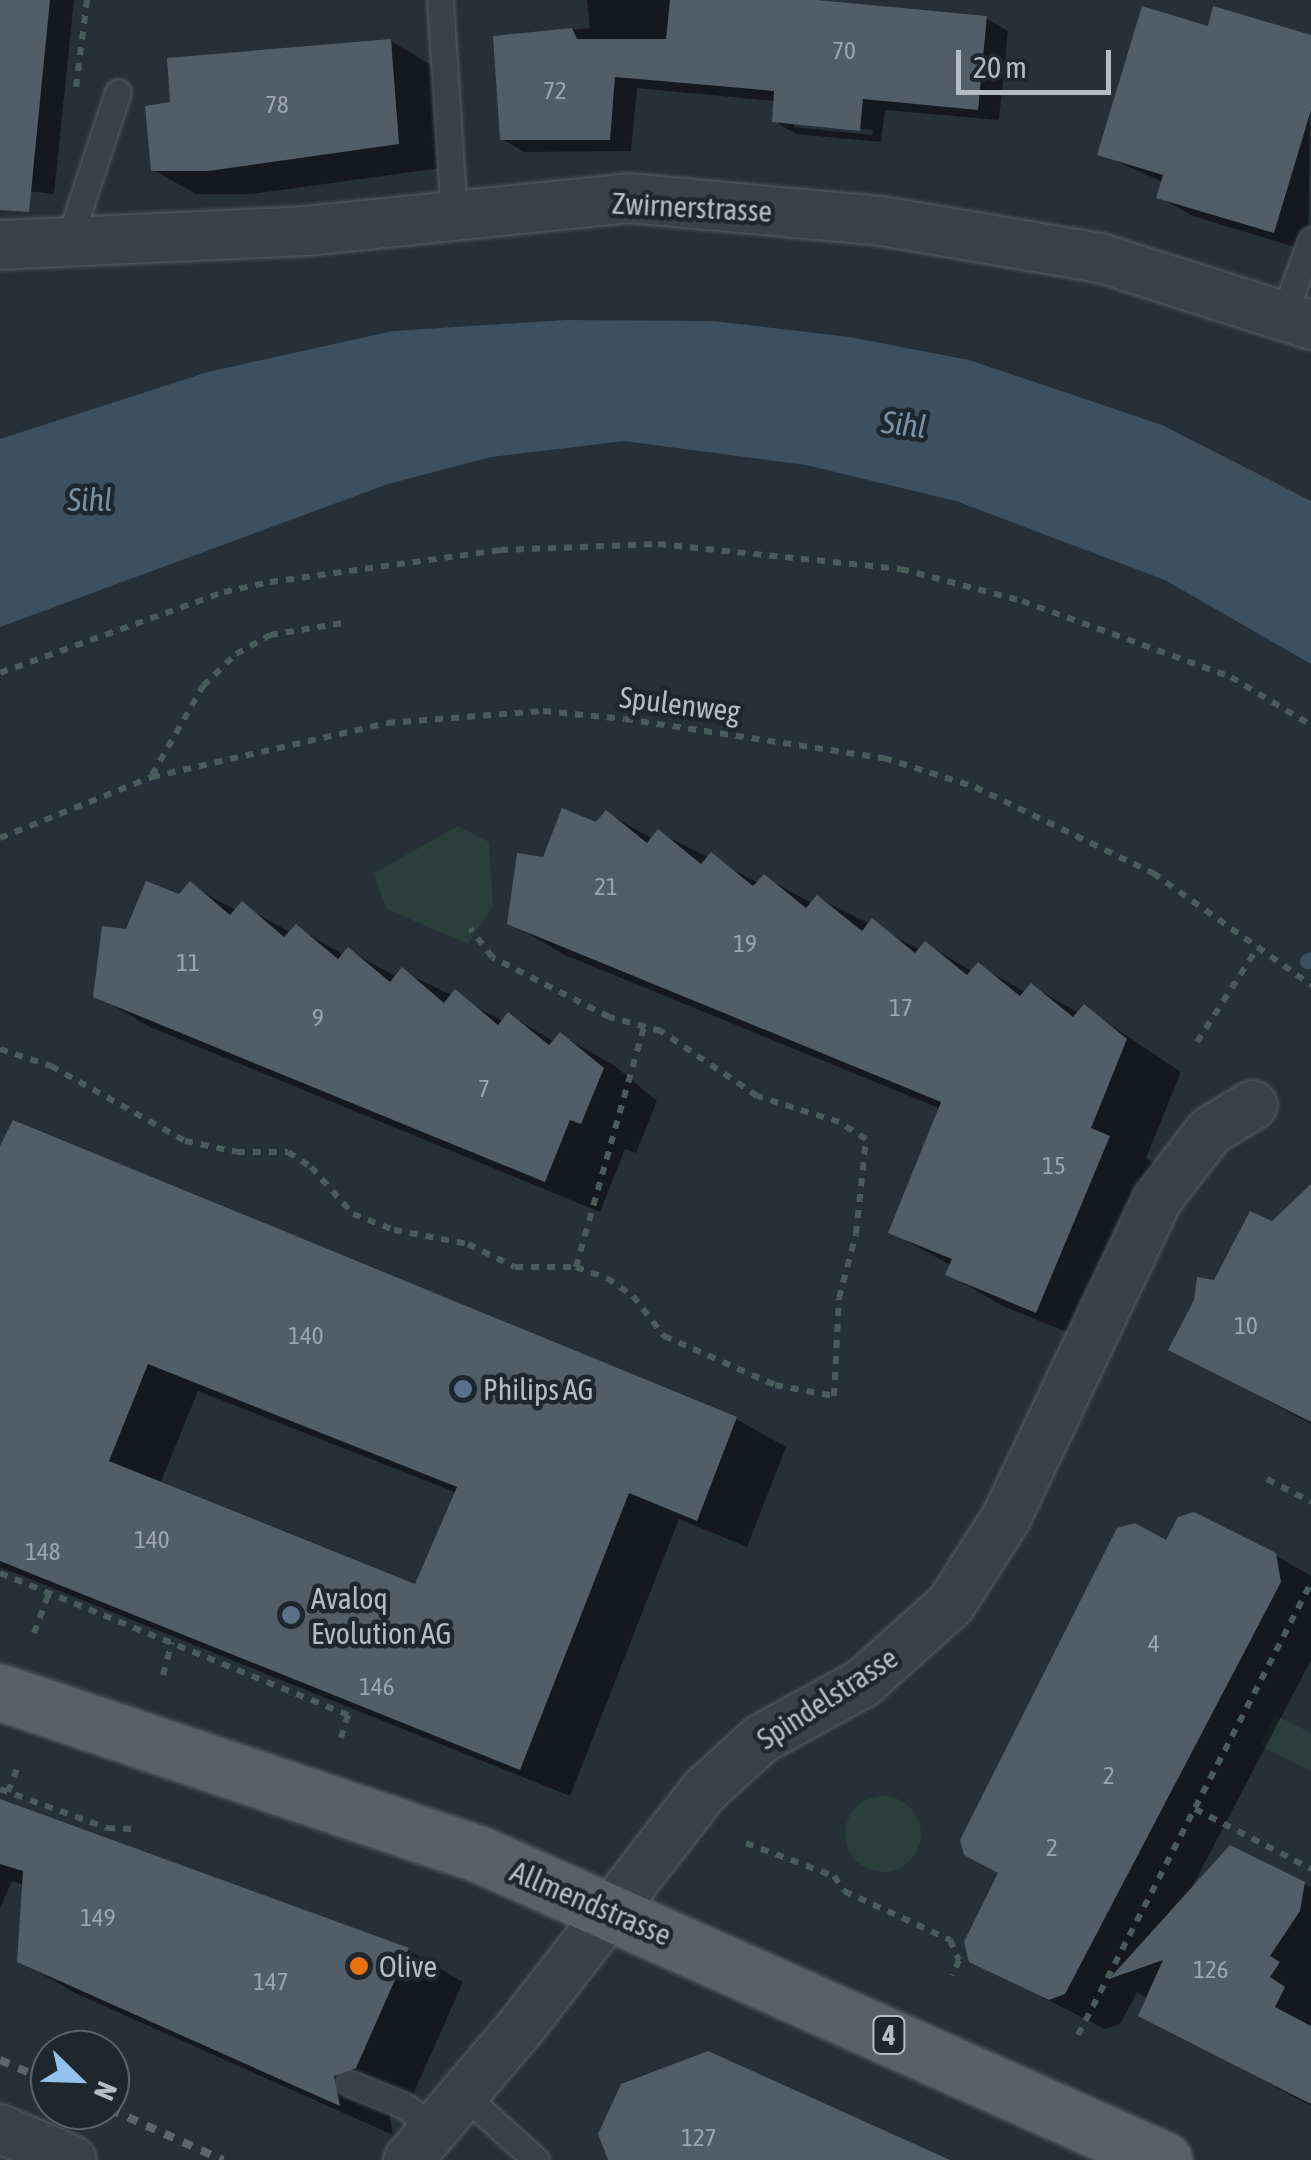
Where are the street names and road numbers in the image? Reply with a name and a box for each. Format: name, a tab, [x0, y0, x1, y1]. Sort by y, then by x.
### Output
street label: Zwirnerstrasse	[611, 185, 773, 229]
street label: Spulenweg	[618, 679, 742, 729]
street label: Spindelstrasse	[750, 1639, 904, 1757]
street label: Allmendstrasse	[505, 1853, 677, 1953]
road number: 4	[872, 2012, 906, 2058]

